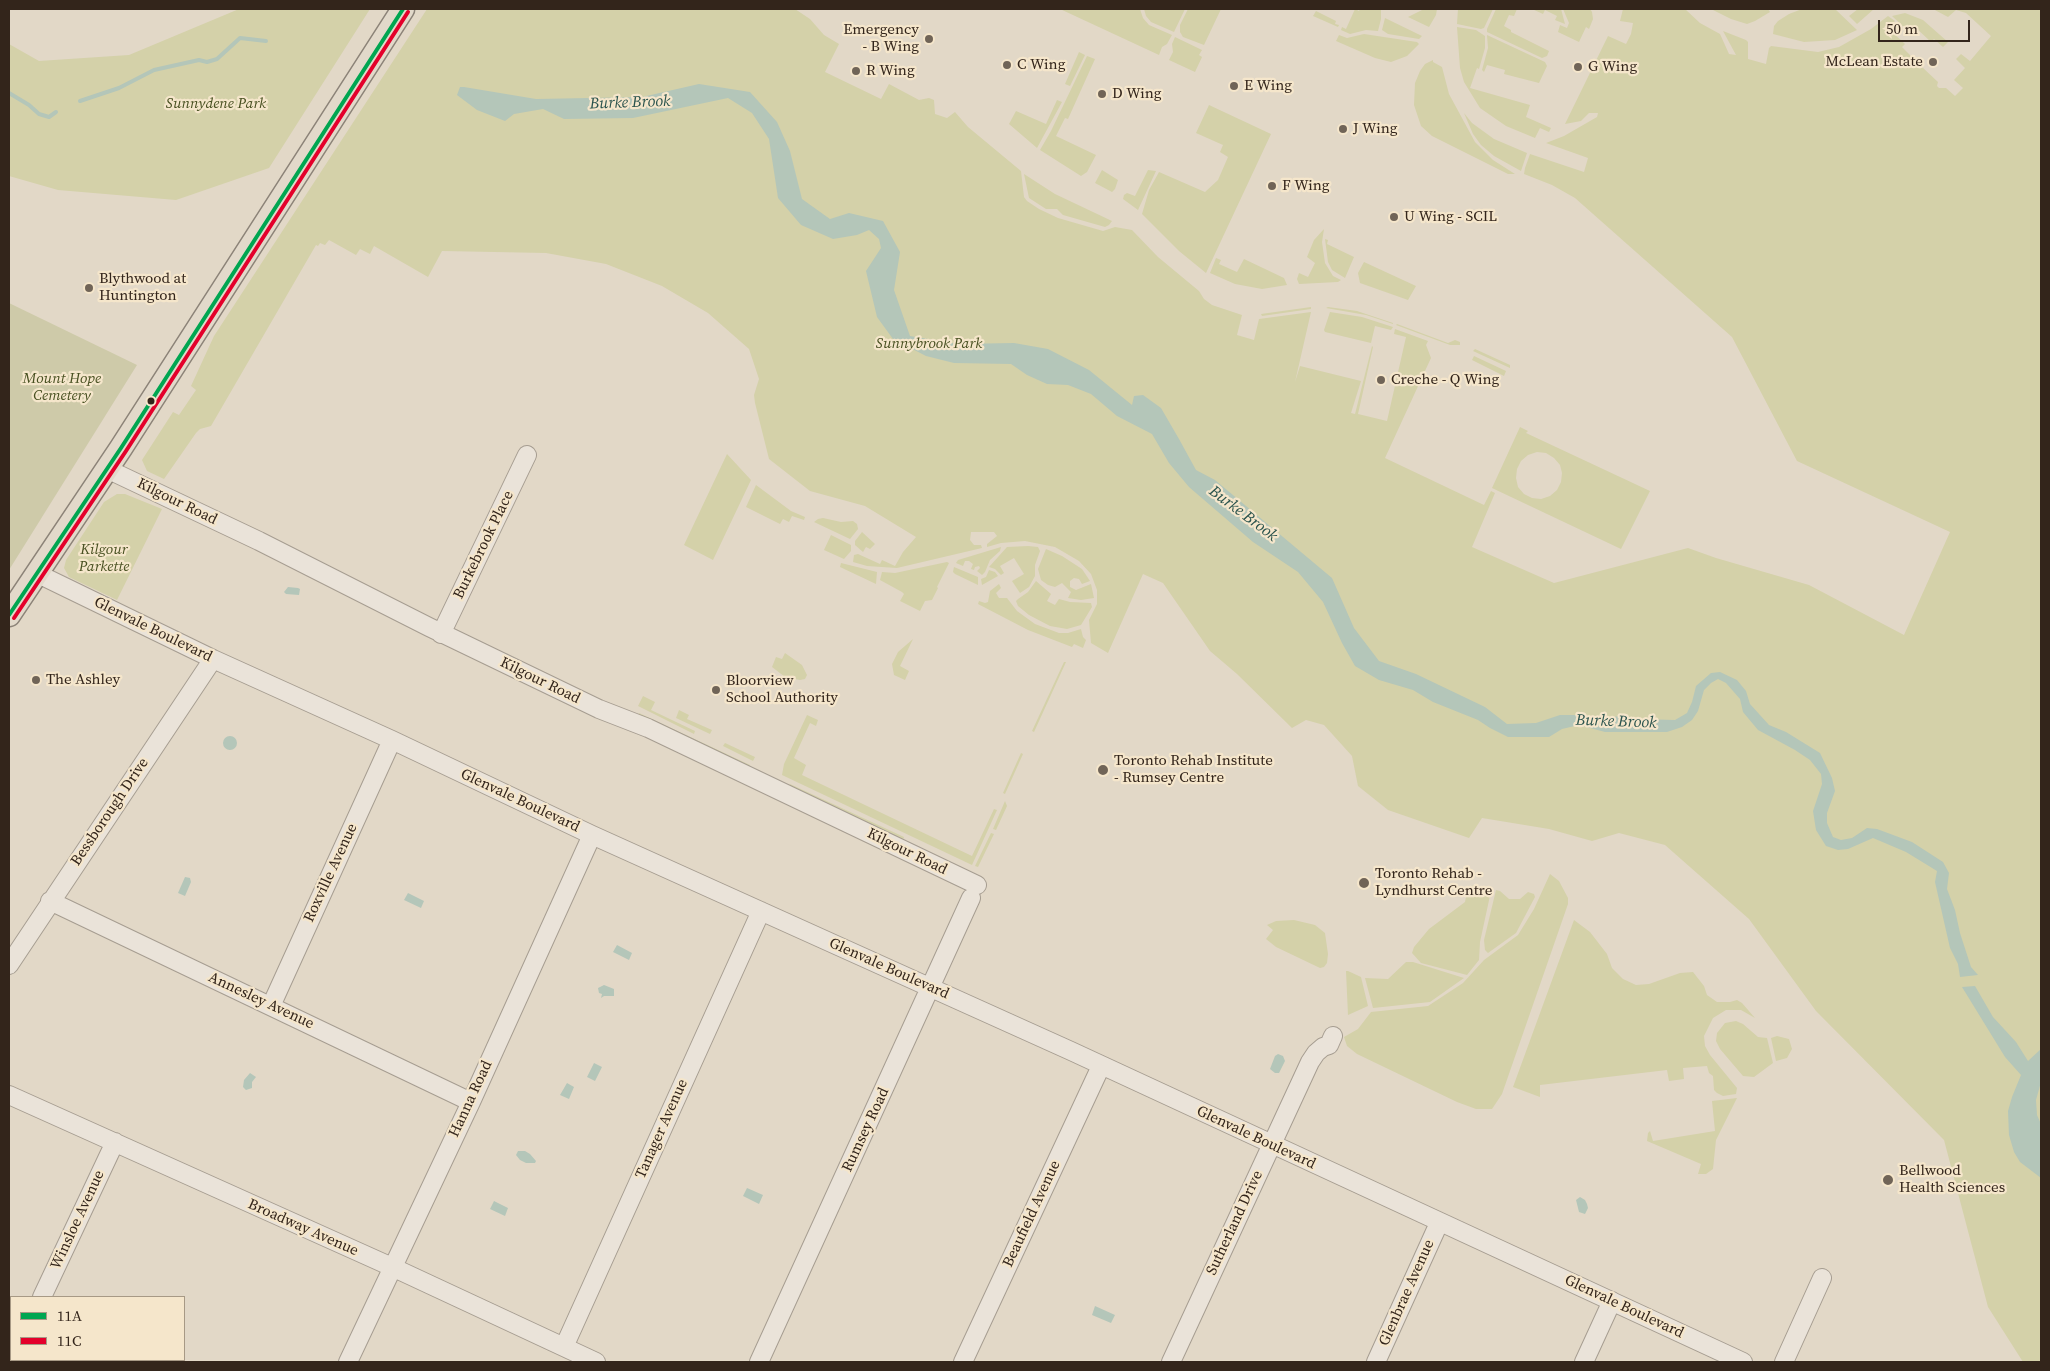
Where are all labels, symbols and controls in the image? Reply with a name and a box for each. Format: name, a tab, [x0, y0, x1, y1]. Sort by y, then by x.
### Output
scale bar	[1880, 10, 1972, 42]
text: 50 m	[1886, 18, 1918, 39]
place label: Emergency - B Wing	[843, 21, 919, 56]
marker: Emergency - B Wing	[923, 33, 935, 45]
place label: McLean Estate	[1825, 53, 1923, 71]
place label: C Wing	[1017, 56, 1065, 74]
marker: McLean Estate	[1927, 56, 1939, 68]
place label: G Wing	[1588, 58, 1637, 76]
marker: C Wing	[1001, 59, 1013, 71]
marker: G Wing	[1572, 61, 1584, 73]
place label: R Wing	[866, 62, 915, 80]
marker: R Wing	[850, 65, 862, 77]
place label: E Wing	[1244, 77, 1292, 95]
marker: E Wing	[1228, 80, 1240, 92]
place label: D Wing	[1112, 85, 1162, 103]
marker: D Wing	[1096, 88, 1108, 100]
water label: Burke Brook	[589, 92, 671, 114]
park label: Sunnydene Park	[166, 95, 266, 113]
place label: J Wing	[1353, 120, 1398, 138]
marker: J Wing	[1337, 123, 1349, 135]
place label: F Wing	[1282, 177, 1330, 195]
marker: F Wing	[1266, 180, 1278, 192]
place label: U Wing - SCIL	[1404, 208, 1497, 226]
marker: U Wing - SCIL	[1388, 211, 1400, 223]
place label: Blythwood at Huntington	[99, 270, 186, 305]
marker: Blythwood at Huntington	[83, 282, 95, 294]
park label: Sunnybrook Park	[876, 335, 982, 353]
park label: Mount Hope Cemetery	[23, 370, 101, 405]
place label: Creche - Q Wing	[1391, 371, 1499, 389]
marker: Creche - Q Wing	[1375, 374, 1387, 386]
unlabelled marker	[146, 396, 156, 406]
street label: Kilgour Road	[134, 475, 220, 529]
water label: Burke Brook	[1205, 482, 1281, 546]
street label: Burkebrook Place	[450, 488, 518, 602]
park label: Kilgour Parkette	[79, 541, 129, 576]
street label: Glenvale Boulevard	[91, 594, 215, 666]
street label: Kilgour Road	[497, 654, 583, 708]
place label: The Ashley	[46, 671, 120, 689]
place label: Bloorview School Authority	[726, 672, 838, 707]
marker: The Ashley	[30, 674, 42, 686]
marker: Bloorview School Authority	[710, 684, 722, 696]
water label: Burke Brook	[1575, 711, 1657, 733]
place label: Toronto Rehab Institute - Rumsey Centre	[1114, 752, 1273, 787]
street label: Bessborough Drive	[67, 755, 153, 869]
marker: Toronto Rehab Institute - Rumsey Centre	[1096, 763, 1110, 777]
street label: Glenvale Boulevard	[458, 765, 582, 837]
street label: Roxville Avenue	[300, 821, 362, 925]
street label: Kilgour Road	[864, 825, 950, 879]
place label: Toronto Rehab - Lyndhurst Centre	[1375, 865, 1492, 900]
marker: Toronto Rehab - Lyndhurst Centre	[1357, 876, 1371, 890]
street label: Glenvale Boulevard	[826, 934, 952, 1004]
street label: Annesley Avenue	[205, 969, 317, 1033]
street label: Hanna Road	[445, 1058, 497, 1140]
street label: Tanager Avenue	[632, 1076, 692, 1182]
street label: Rumsey Road	[839, 1085, 893, 1175]
street label: Glenvale Boulevard	[1194, 1102, 1318, 1174]
street label: Beaufield Avenue	[999, 1158, 1065, 1270]
place label: Bellwood Health Sciences	[1899, 1162, 2005, 1197]
street label: Winsloe Avenue	[47, 1168, 109, 1272]
street label: Sutherland Drive	[1203, 1168, 1267, 1278]
marker: Bellwood Health Sciences	[1881, 1173, 1895, 1187]
street label: Broadway Avenue	[245, 1196, 361, 1260]
street label: Glenbrae Avenue	[1376, 1237, 1438, 1349]
street label: Glenvale Boulevard	[1562, 1271, 1686, 1343]
legend	[10, 1296, 185, 1361]
text: 11A	[57, 1305, 82, 1326]
text: 11C	[57, 1330, 81, 1351]

